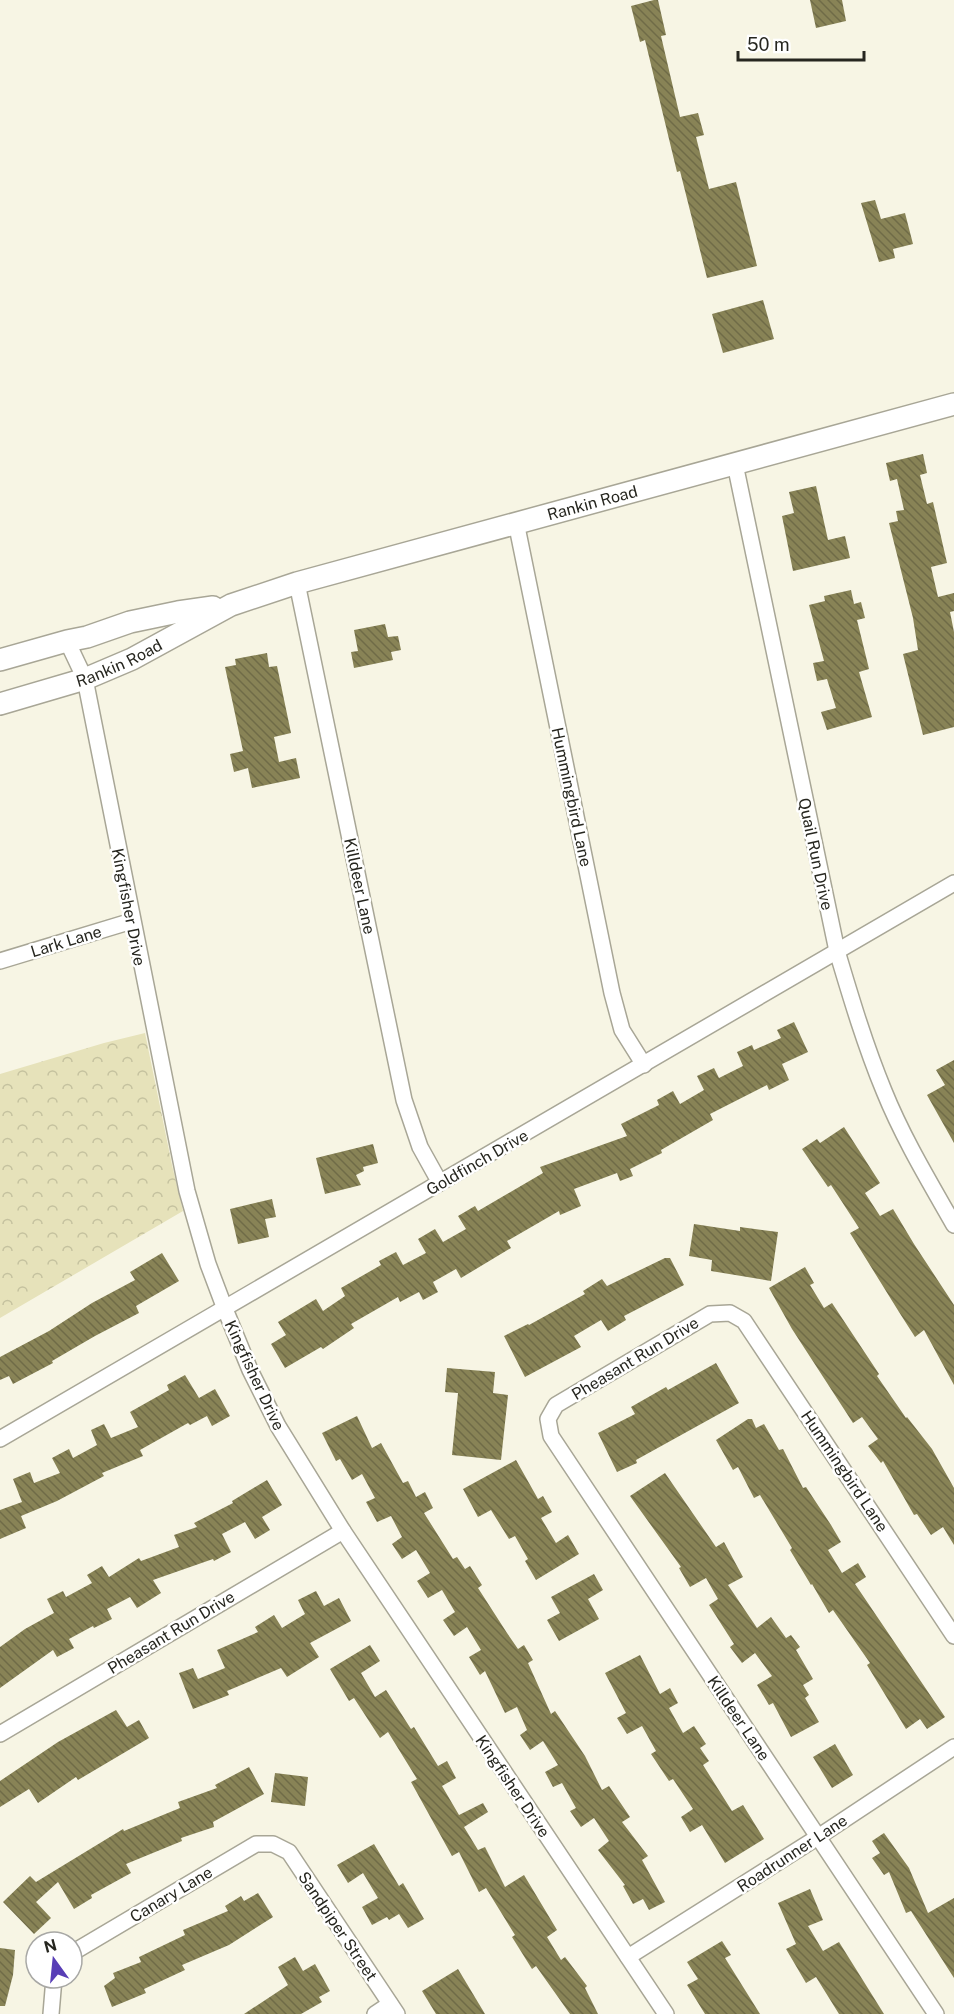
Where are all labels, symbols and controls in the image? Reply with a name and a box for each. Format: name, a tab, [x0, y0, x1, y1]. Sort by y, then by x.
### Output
scale bar	[738, 24, 864, 62]
text: 50 m	[747, 34, 790, 55]
street label: Rankin Road	[545, 482, 640, 524]
street label: Rankin Road	[74, 635, 166, 691]
street label: Hummingbird Lane	[547, 726, 596, 868]
street label: Quail Run Drive	[794, 796, 837, 912]
street label: Killdeer Lane	[340, 836, 379, 936]
street label: Kingfisher Drive	[108, 847, 149, 967]
street label: Lark Lane	[28, 922, 104, 961]
street label: Goldfinch Drive	[423, 1126, 532, 1199]
street label: Pheasant Run Drive	[568, 1313, 702, 1404]
street label: Kingfisher Drive	[221, 1317, 288, 1433]
street label: Hummingbird Lane	[797, 1407, 892, 1535]
street label: Pheasant Run Drive	[104, 1587, 238, 1678]
street label: Killdeer Lane	[703, 1672, 774, 1764]
street label: Kingfisher Drive	[471, 1731, 554, 1841]
street label: Roadrunner Lane	[734, 1811, 851, 1896]
street label: Canary Lane	[127, 1862, 216, 1926]
street label: Sandpiper Street	[294, 1868, 381, 1984]
north arrow	[24, 1930, 84, 1990]
text: N	[42, 1935, 59, 1957]

